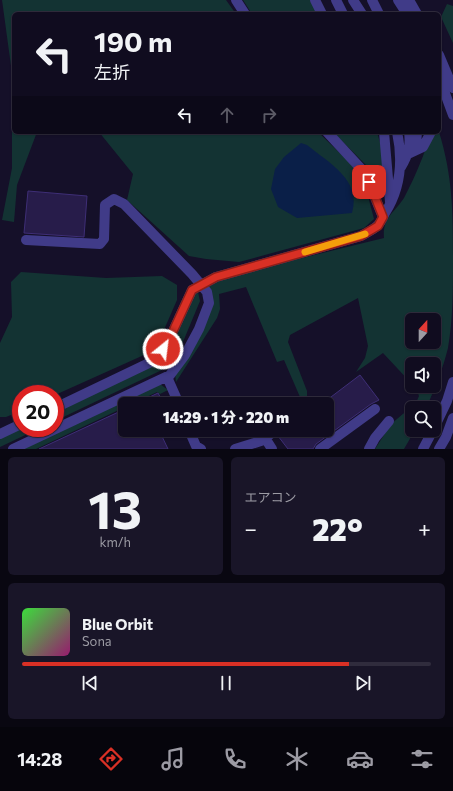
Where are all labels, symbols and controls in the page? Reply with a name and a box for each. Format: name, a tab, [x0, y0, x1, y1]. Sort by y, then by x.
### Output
text: 190 m	[94, 24, 172, 58]
icon: left	[28, 28, 80, 80]
text: 左折	[94, 61, 130, 83]
icon: left	[174, 104, 196, 126]
icon: ahead	[216, 104, 238, 126]
icon: right	[258, 104, 280, 126]
pin	[352, 165, 386, 199]
icon: arrive	[358, 171, 380, 193]
north arrow	[405, 313, 441, 349]
map controls	[405, 313, 441, 437]
position arrow	[142, 328, 184, 370]
button: sound	[405, 357, 441, 393]
speed limit sign: 20	[12, 385, 64, 437]
button: search	[405, 401, 441, 437]
text: 14:29 · 1 分 · 220 m	[163, 408, 289, 426]
text: 13	[88, 476, 142, 540]
text: エアコン	[245, 489, 297, 505]
text: 22°	[312, 510, 363, 547]
text: −	[245, 515, 257, 542]
text: +	[418, 515, 431, 542]
text: km/h	[99, 534, 131, 550]
text: Blue Orbit	[82, 615, 153, 633]
text: Sona	[82, 633, 112, 649]
icon: previous	[79, 672, 101, 694]
icon: pause	[215, 672, 237, 694]
icon: next	[352, 672, 374, 694]
icon: directions	[97, 745, 125, 773]
icon: music	[159, 745, 187, 773]
icon: phone	[221, 745, 249, 773]
icon: climate	[283, 745, 311, 773]
icon: car	[346, 745, 374, 773]
icon: filters	[408, 745, 436, 773]
text: 14:28	[17, 748, 62, 770]

